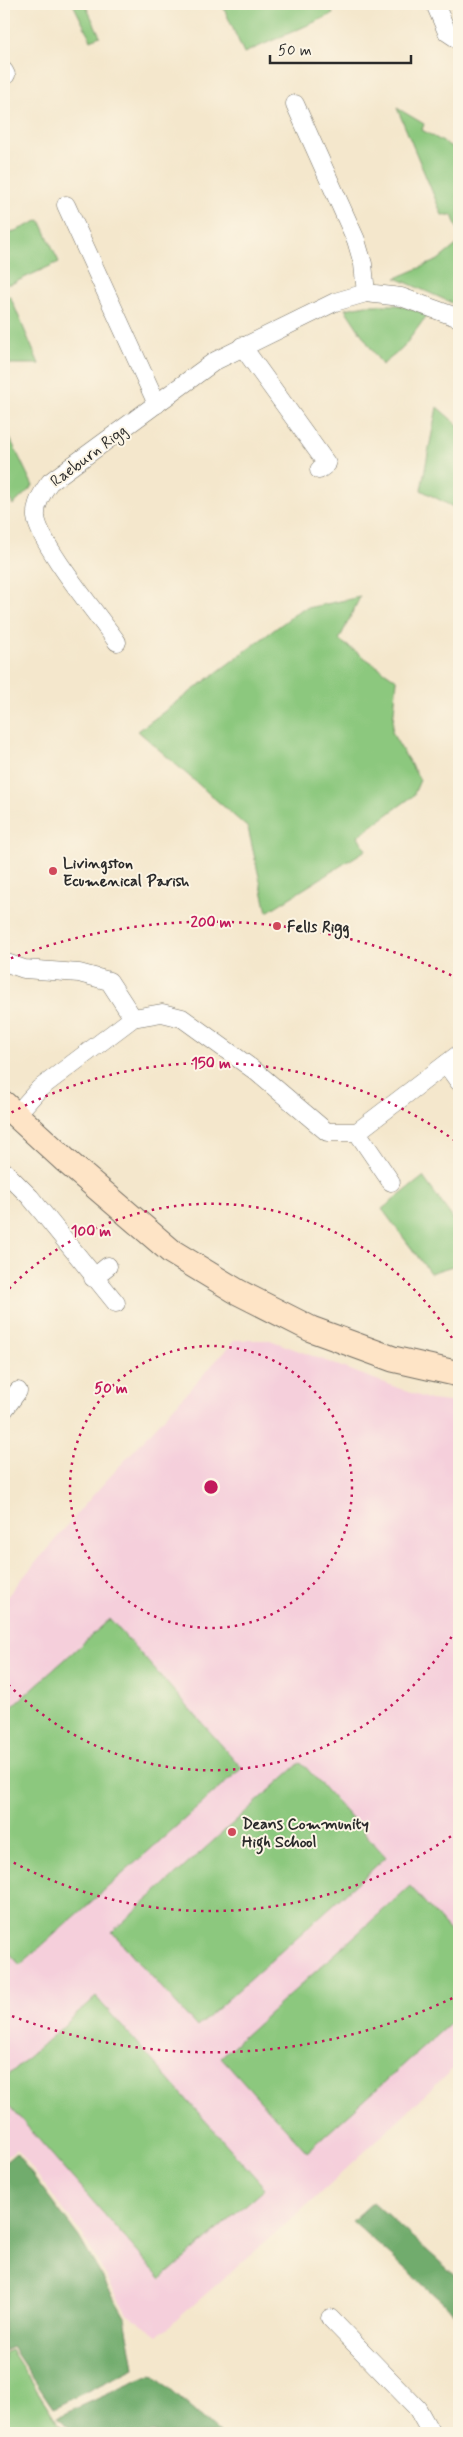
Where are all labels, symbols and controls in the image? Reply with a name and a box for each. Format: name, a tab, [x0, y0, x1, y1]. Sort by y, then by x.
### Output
scale bar	[270, 32, 412, 64]
text: 50 m	[278, 41, 312, 61]
street label: Raeburn Rigg	[46, 420, 132, 493]
place label: Livingston Ecumenical Parish	[63, 853, 189, 892]
marker: Livingston Ecumenical Parish	[47, 865, 59, 877]
text: 200 m	[191, 913, 232, 933]
place label: Fells Rigg	[287, 917, 350, 940]
marker: Fells Rigg	[271, 920, 283, 932]
text: 150 m	[191, 1054, 231, 1074]
text: 100 m	[71, 1222, 111, 1242]
text: 50 m	[94, 1379, 128, 1399]
centre of rings	[202, 1478, 220, 1496]
place label: Deans Community High School	[242, 1814, 369, 1855]
marker: Deans Community High School	[226, 1826, 238, 1838]

